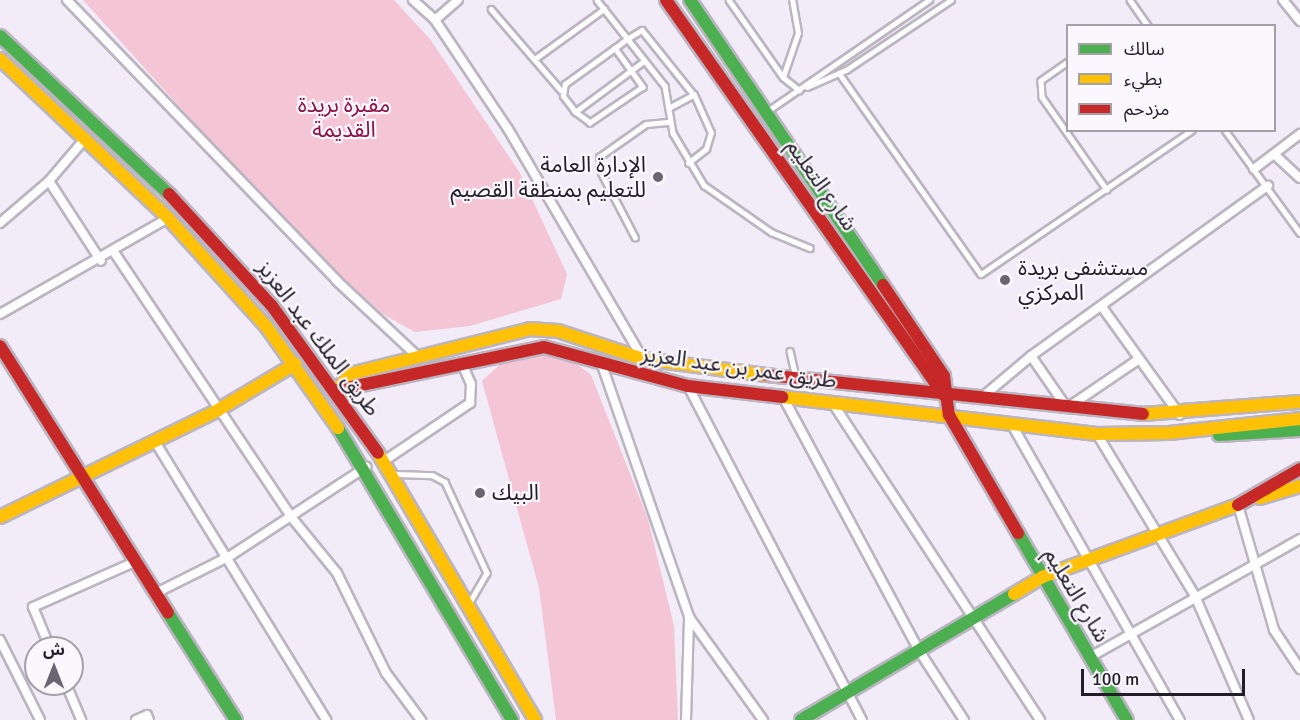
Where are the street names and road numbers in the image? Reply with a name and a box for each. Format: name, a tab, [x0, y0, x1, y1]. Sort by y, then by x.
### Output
street label: شارع التعليم	[781, 134, 863, 236]
street label: طريق الملك عبد العزيز	[252, 255, 386, 421]
street label: طريق عمر بن عبد العزيز	[640, 340, 838, 394]
street label: شارع التعليم	[1039, 543, 1115, 647]

